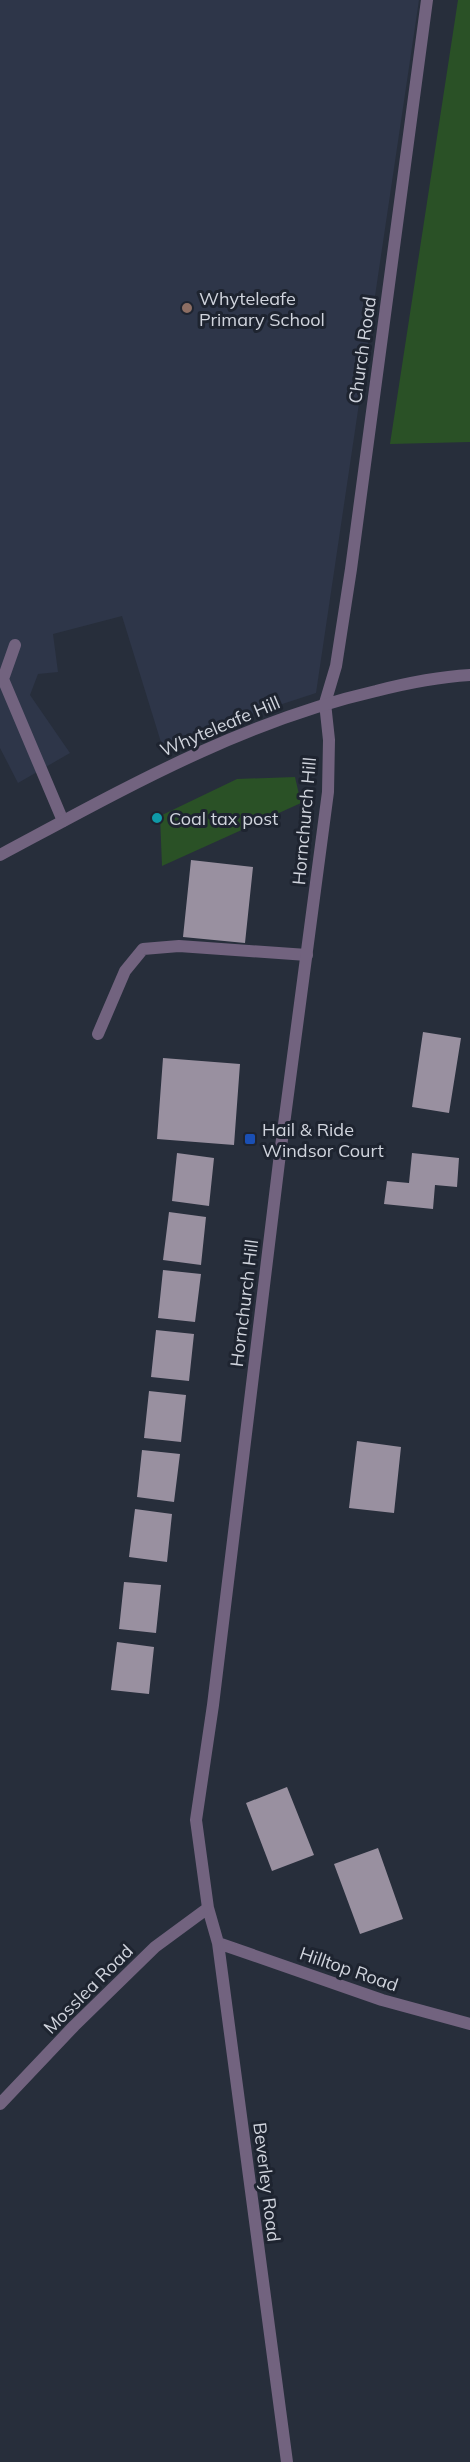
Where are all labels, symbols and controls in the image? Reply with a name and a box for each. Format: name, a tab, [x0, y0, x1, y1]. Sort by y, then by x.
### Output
place label: Whyteleafe Primary School	[199, 287, 325, 331]
street label: Church Road	[343, 295, 381, 405]
marker: Whyteleafe Primary School	[180, 301, 194, 315]
street label: Whyteleafe Hill	[157, 690, 283, 762]
street label: Hornchurch Hill	[287, 756, 321, 886]
place label: Coal tax post	[169, 807, 278, 830]
marker: Coal tax post	[150, 811, 164, 825]
place label: Hail & Ride Windsor Court	[262, 1118, 384, 1162]
marker: Hail & Ride Windsor Court	[243, 1132, 257, 1146]
street label: Hornchurch Hill	[225, 1238, 263, 1368]
street label: Mosslea Road	[38, 1939, 138, 2039]
street label: Hilltop Road	[297, 1941, 401, 1997]
street label: Beverley Road	[248, 2121, 286, 2243]

